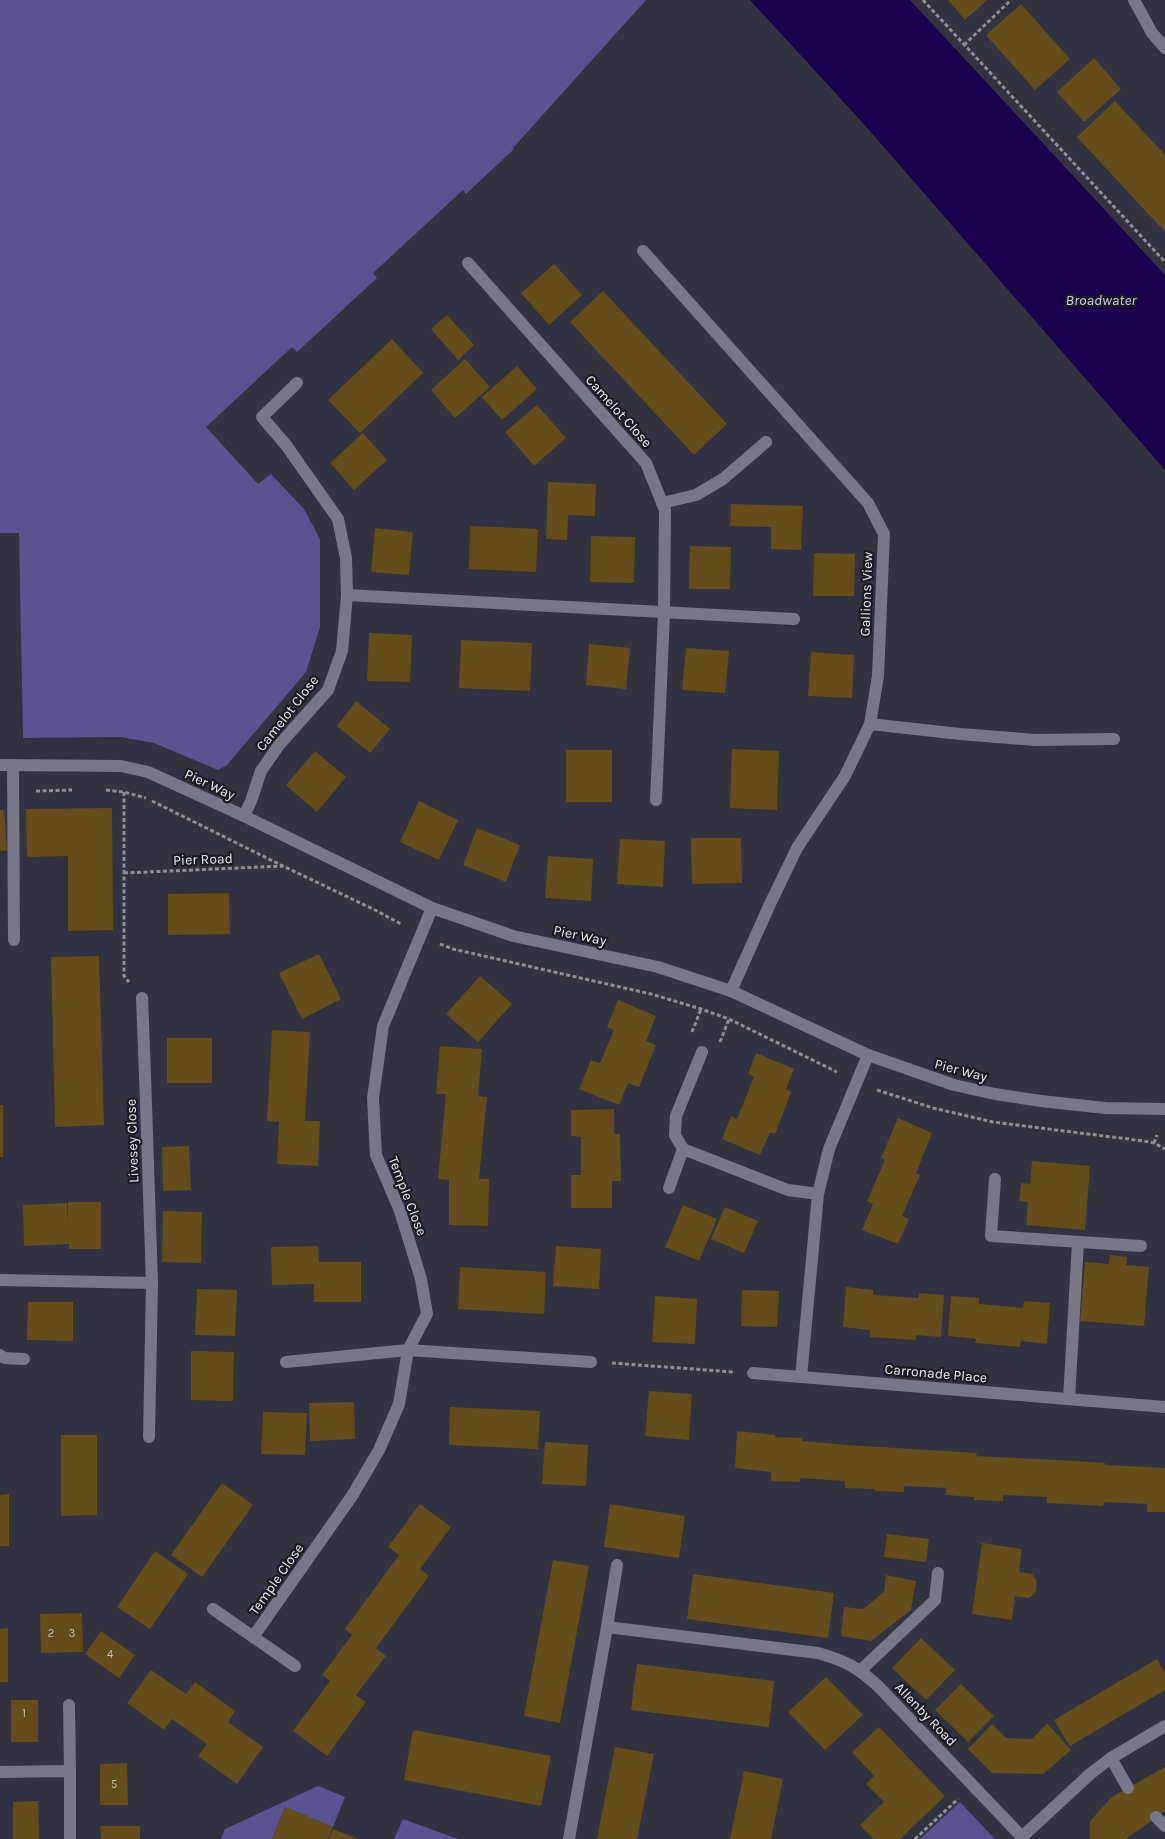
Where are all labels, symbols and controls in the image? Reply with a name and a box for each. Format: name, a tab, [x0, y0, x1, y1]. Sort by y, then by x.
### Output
water label: Broadwater	[1066, 291, 1137, 309]
street label: Camelot Close	[582, 372, 656, 451]
street label: Gallions View	[857, 551, 876, 637]
street label: Camelot Close	[253, 672, 322, 755]
street label: Pier Way	[182, 765, 238, 804]
street label: Pier Road	[173, 850, 233, 869]
street label: Pier Way	[552, 922, 608, 949]
street label: Pier Way	[933, 1055, 990, 1086]
street label: Livesey Close	[123, 1099, 142, 1183]
street label: Temple Close	[385, 1154, 430, 1238]
street label: Carronade Place	[884, 1361, 988, 1386]
street label: Temple Close	[245, 1540, 307, 1618]
house number: 2	[48, 1627, 54, 1640]
house number: 3	[69, 1627, 75, 1640]
house number: 4	[107, 1648, 113, 1661]
street label: Allenby Road	[891, 1679, 960, 1750]
house number: 1	[22, 1707, 26, 1720]
house number: 5	[111, 1778, 117, 1791]

